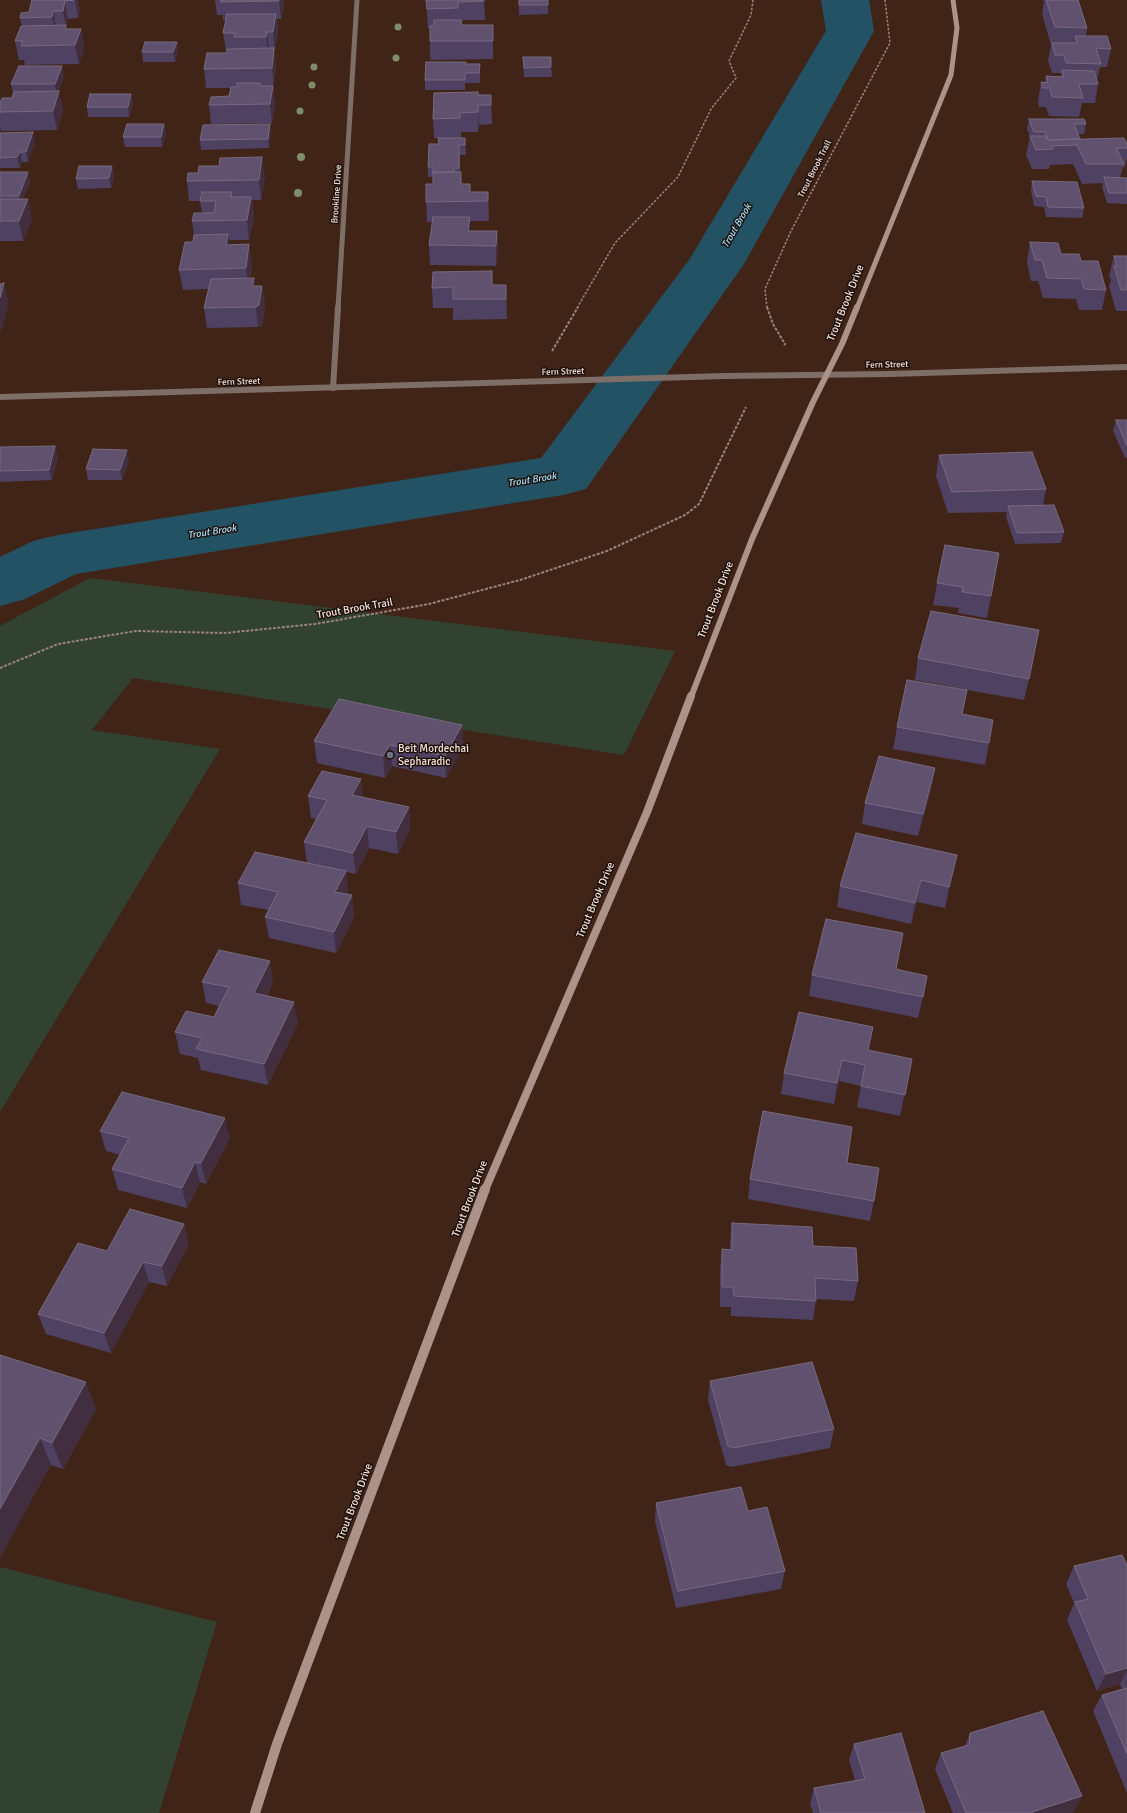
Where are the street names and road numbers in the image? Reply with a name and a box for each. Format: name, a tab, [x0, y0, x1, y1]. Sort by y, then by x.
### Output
street label: Trout Brook Trail	[796, 138, 834, 200]
street label: Brookline Drive	[330, 164, 344, 224]
street label: Trout Brook Drive	[825, 263, 867, 343]
street label: Fern Street	[866, 359, 908, 371]
street label: Fern Street	[542, 366, 584, 378]
street label: Fern Street	[218, 376, 260, 388]
street label: Trout Brook Drive	[695, 560, 737, 640]
street label: Trout Brook Trail	[316, 596, 394, 622]
street label: Trout Brook Drive	[574, 860, 618, 940]
street label: Trout Brook Drive	[449, 1159, 491, 1239]
street label: Trout Brook Drive	[334, 1462, 376, 1542]

